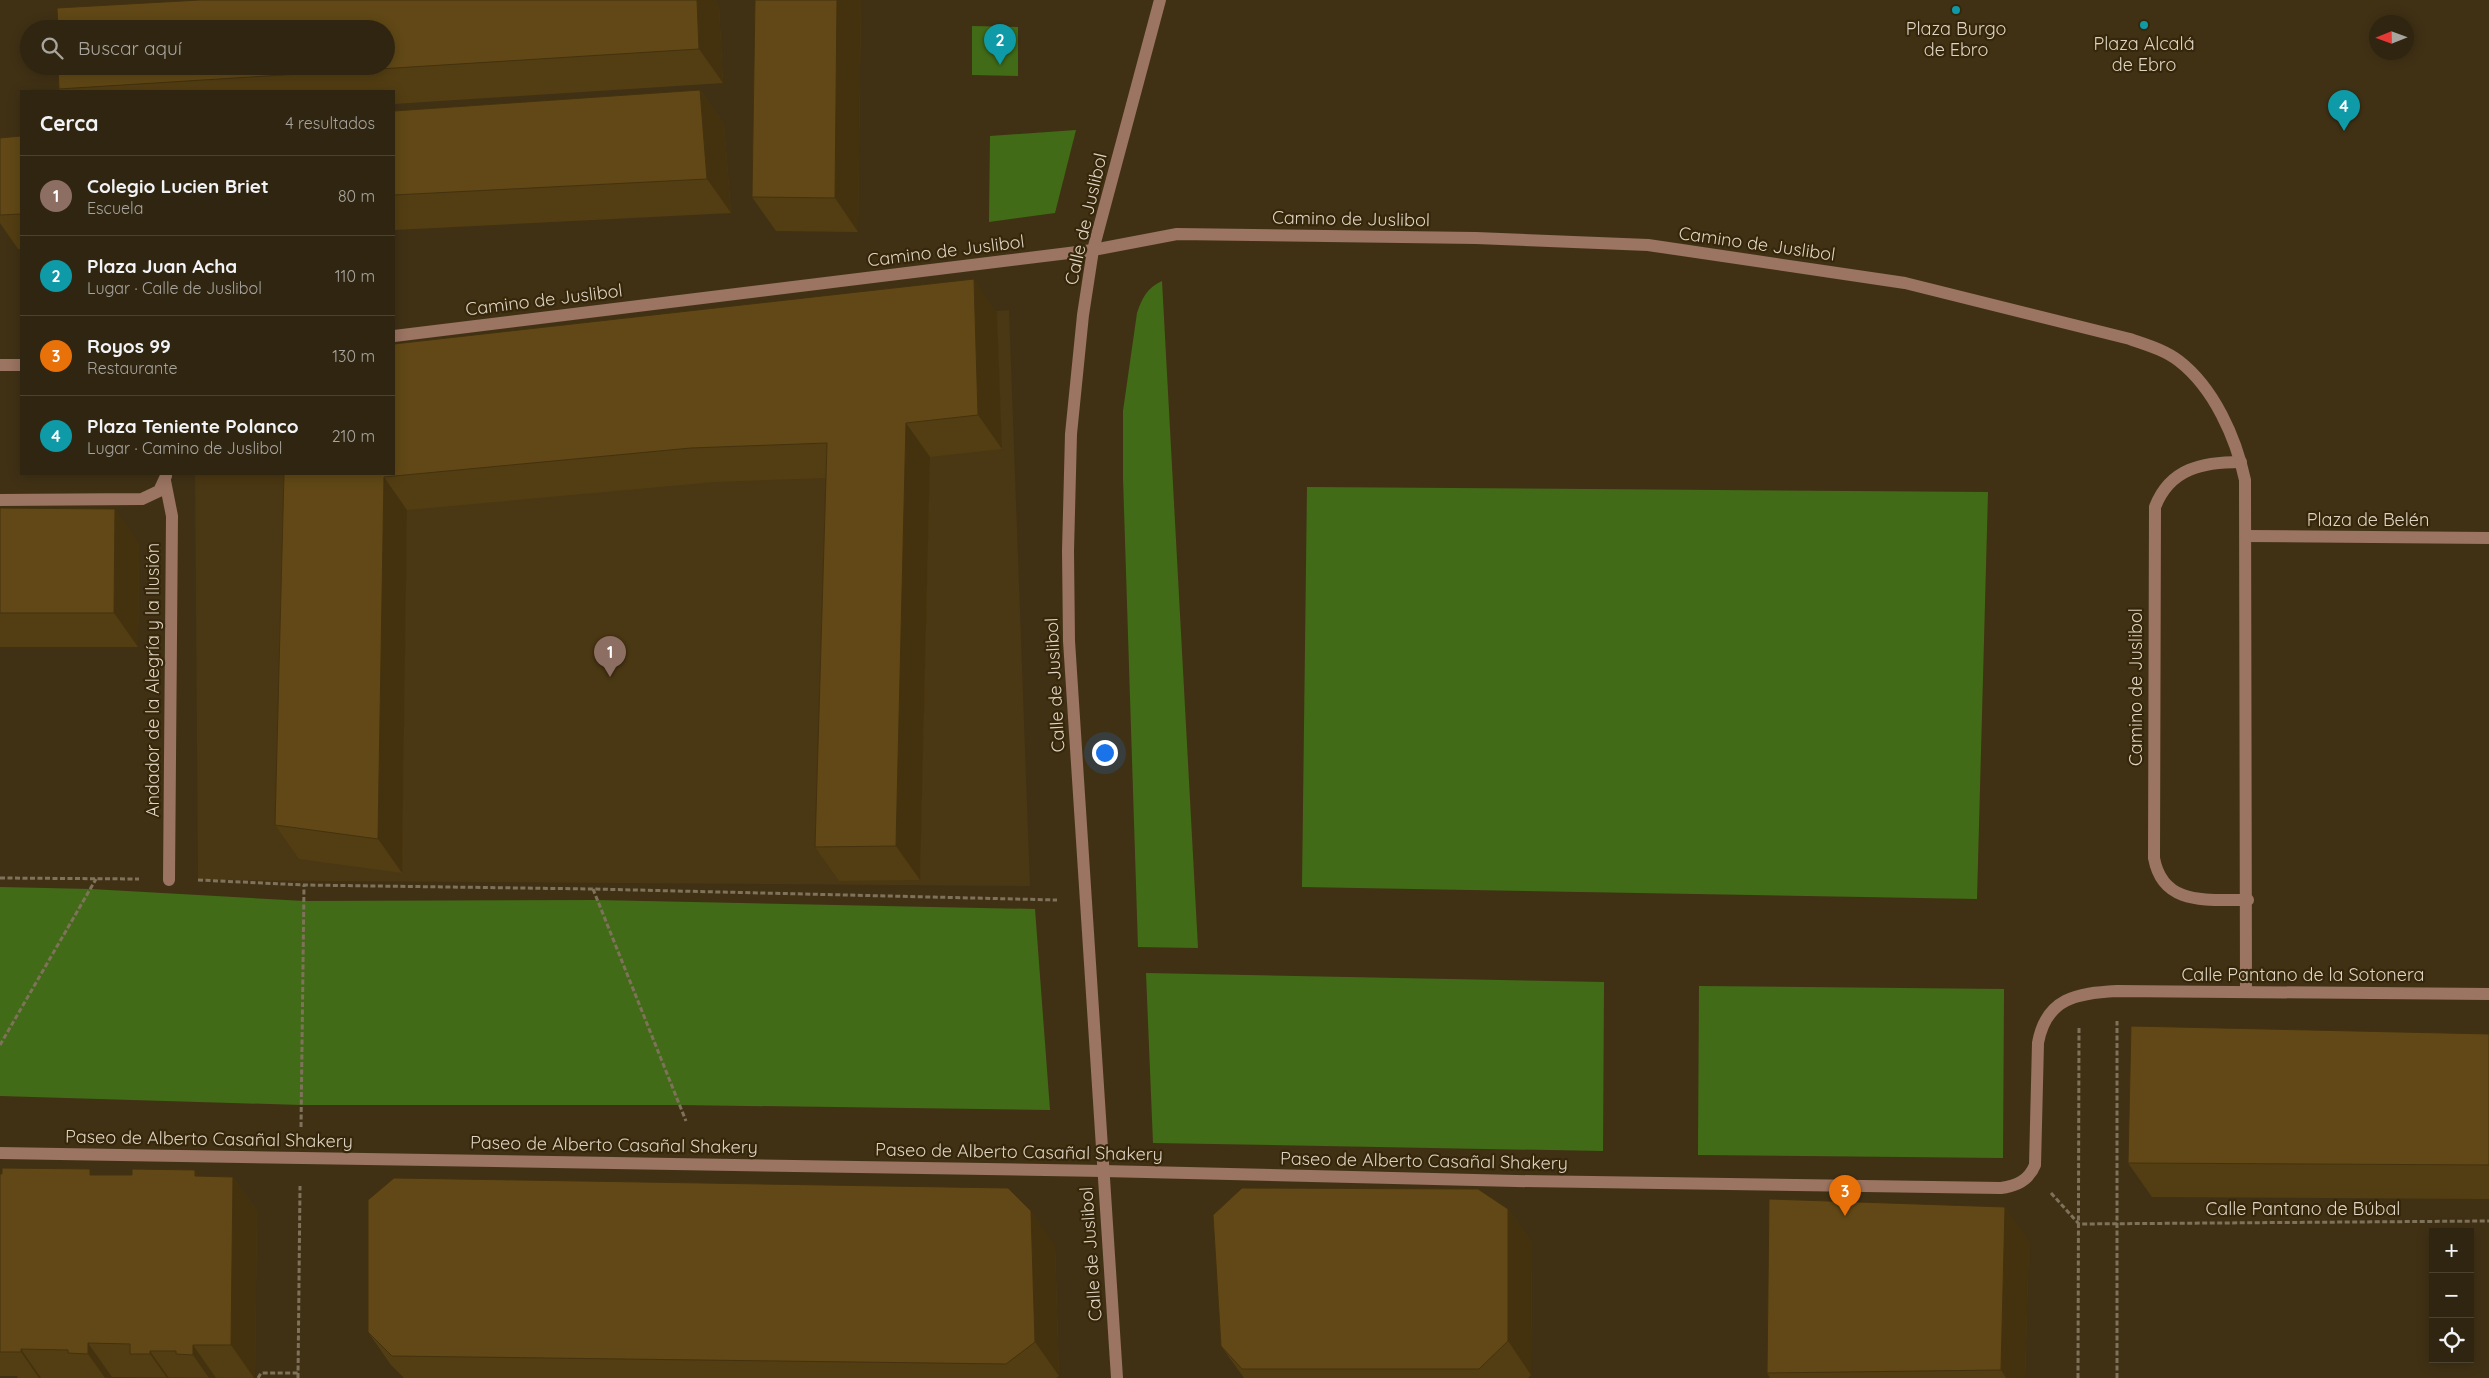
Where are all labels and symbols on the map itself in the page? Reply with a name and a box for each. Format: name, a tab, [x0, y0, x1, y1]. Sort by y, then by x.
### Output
marker: Plaza Burgo de Ebro	[1950, 4, 1962, 16]
north arrow	[2369, 15, 2414, 60]
place label: Plaza Burgo de Ebro	[1906, 17, 2006, 61]
marker: Plaza Alcalá de Ebro	[2138, 19, 2150, 31]
pin: 2	[984, 24, 1016, 65]
place label: Plaza Alcalá de Ebro	[2093, 32, 2195, 76]
pin: 4	[2328, 90, 2360, 131]
street label: Calle de Juslibol	[1059, 151, 1112, 287]
street label: Camino de Juslibol	[1272, 206, 1430, 231]
street label: Camino de Juslibol	[1677, 221, 1837, 266]
street label: Camino de Juslibol	[866, 229, 1026, 272]
street label: Camino de Juslibol	[464, 278, 624, 321]
street label: Plaza de Belén	[2307, 508, 2429, 531]
street label: Andador de la Alegría y la Ilusión	[141, 543, 164, 817]
street label: Camino de Juslibol	[2124, 608, 2147, 766]
street label: Calle de Juslibol	[1039, 617, 1070, 753]
pin: 1	[594, 636, 626, 677]
your location	[1092, 740, 1118, 766]
street label: Calle Pantano de la Sotonera	[2181, 963, 2425, 986]
street label: Paseo de Alberto Casañal Shakery	[65, 1124, 353, 1153]
street label: Paseo de Alberto Casañal Shakery	[470, 1130, 758, 1159]
street label: Paseo de Alberto Casañal Shakery	[875, 1137, 1163, 1166]
street label: Paseo de Alberto Casañal Shakery	[1280, 1146, 1568, 1175]
pin: 3	[1829, 1175, 1861, 1216]
street label: Calle de Juslibol	[1074, 1186, 1107, 1322]
street label: Calle Pantano de Búbal	[2206, 1197, 2400, 1220]

